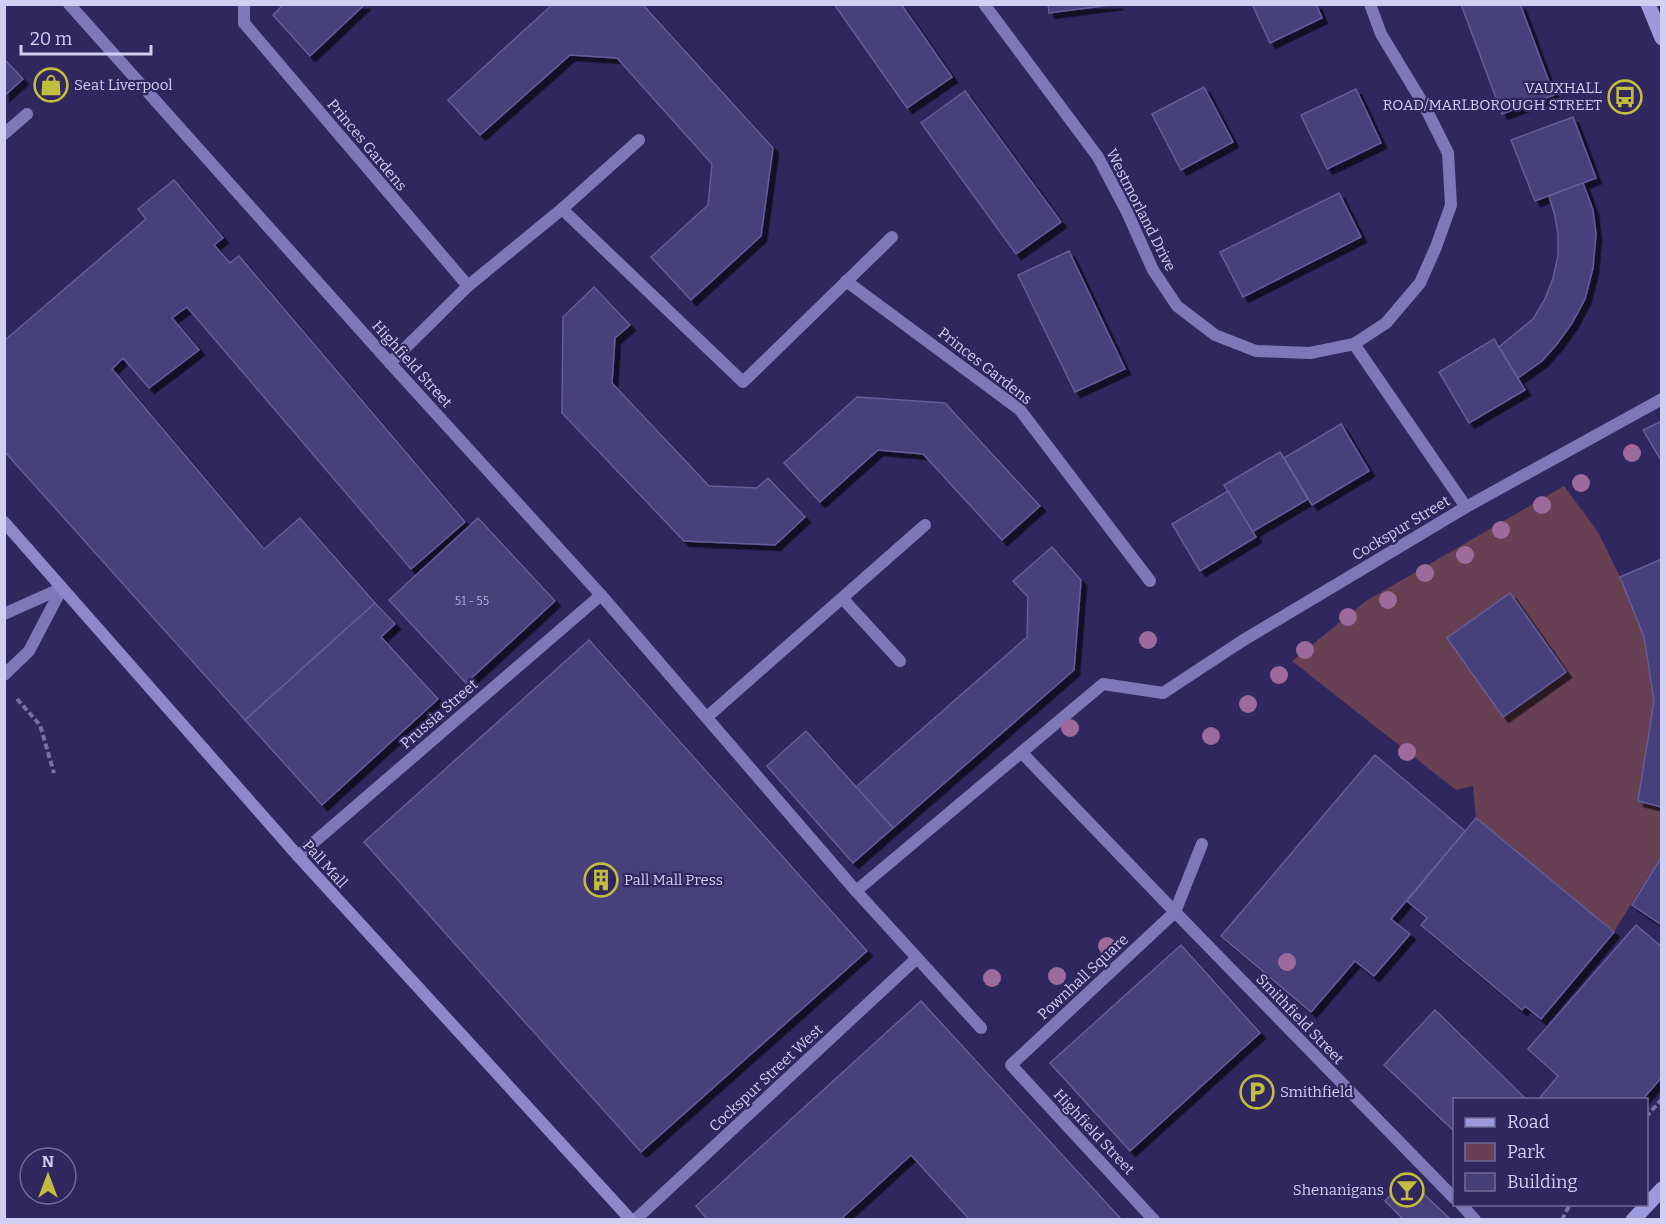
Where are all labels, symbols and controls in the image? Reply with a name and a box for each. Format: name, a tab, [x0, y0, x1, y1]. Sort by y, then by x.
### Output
scale bar	[21, 18, 152, 56]
text: 20 m	[30, 28, 72, 50]
shop icon: Seat Liverpool	[33, 67, 69, 103]
place label: Seat Liverpool	[74, 76, 173, 94]
place label: VAUXHALL ROAD/MARLBOROUGH STREET	[1383, 79, 1602, 114]
bus stop icon: VAUXHALL ROAD/MARLBOROUGH STREET	[1607, 79, 1643, 115]
street label: Princes Gardens	[323, 96, 411, 194]
street label: Westmorland Drive	[1102, 146, 1180, 274]
street label: Highfield Street	[368, 317, 456, 412]
street label: Princes Gardens	[934, 324, 1036, 408]
street label: Cockspur Street	[1349, 491, 1454, 564]
house number: 51 - 55	[455, 594, 489, 608]
street label: Prussia Street	[397, 675, 482, 753]
street label: Pall Mall	[299, 836, 351, 892]
building icon: Pall Mall Press	[583, 862, 619, 898]
place label: Pall Mall Press	[624, 871, 723, 889]
street label: Pownhall Square	[1034, 930, 1132, 1024]
street label: Smithfield Street	[1252, 970, 1348, 1068]
street label: Cockspur Street West	[705, 1020, 827, 1135]
parking icon: Smithfield	[1239, 1074, 1275, 1110]
place label: Smithfield	[1280, 1083, 1353, 1101]
street label: Highfield Street	[1050, 1085, 1139, 1179]
legend	[1453, 1098, 1648, 1206]
text: Road	[1507, 1111, 1550, 1133]
text: Park	[1507, 1141, 1546, 1163]
north arrow	[18, 1146, 78, 1206]
text: N	[42, 1152, 54, 1171]
text: Building	[1507, 1171, 1578, 1193]
bar icon: Shenanigans	[1389, 1172, 1425, 1208]
place label: Shenanigans	[1293, 1181, 1384, 1199]

